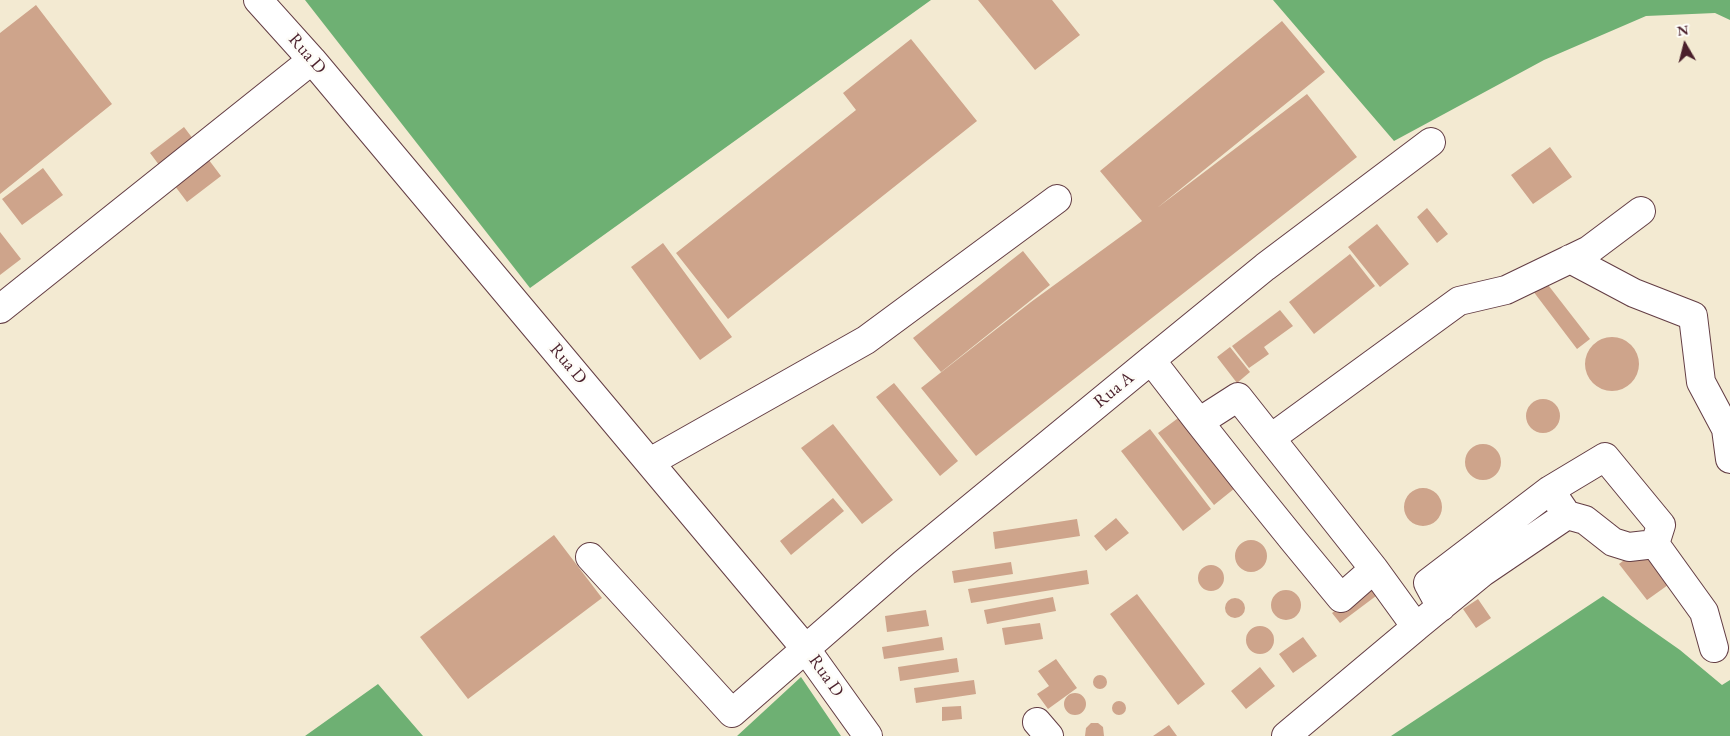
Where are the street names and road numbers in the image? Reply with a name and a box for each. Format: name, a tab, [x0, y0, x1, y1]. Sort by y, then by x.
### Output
street label: Rua D	[284, 29, 330, 79]
street label: Rua D	[545, 339, 591, 389]
street label: Rua A	[1090, 367, 1138, 413]
street label: Rua D	[804, 651, 848, 701]

